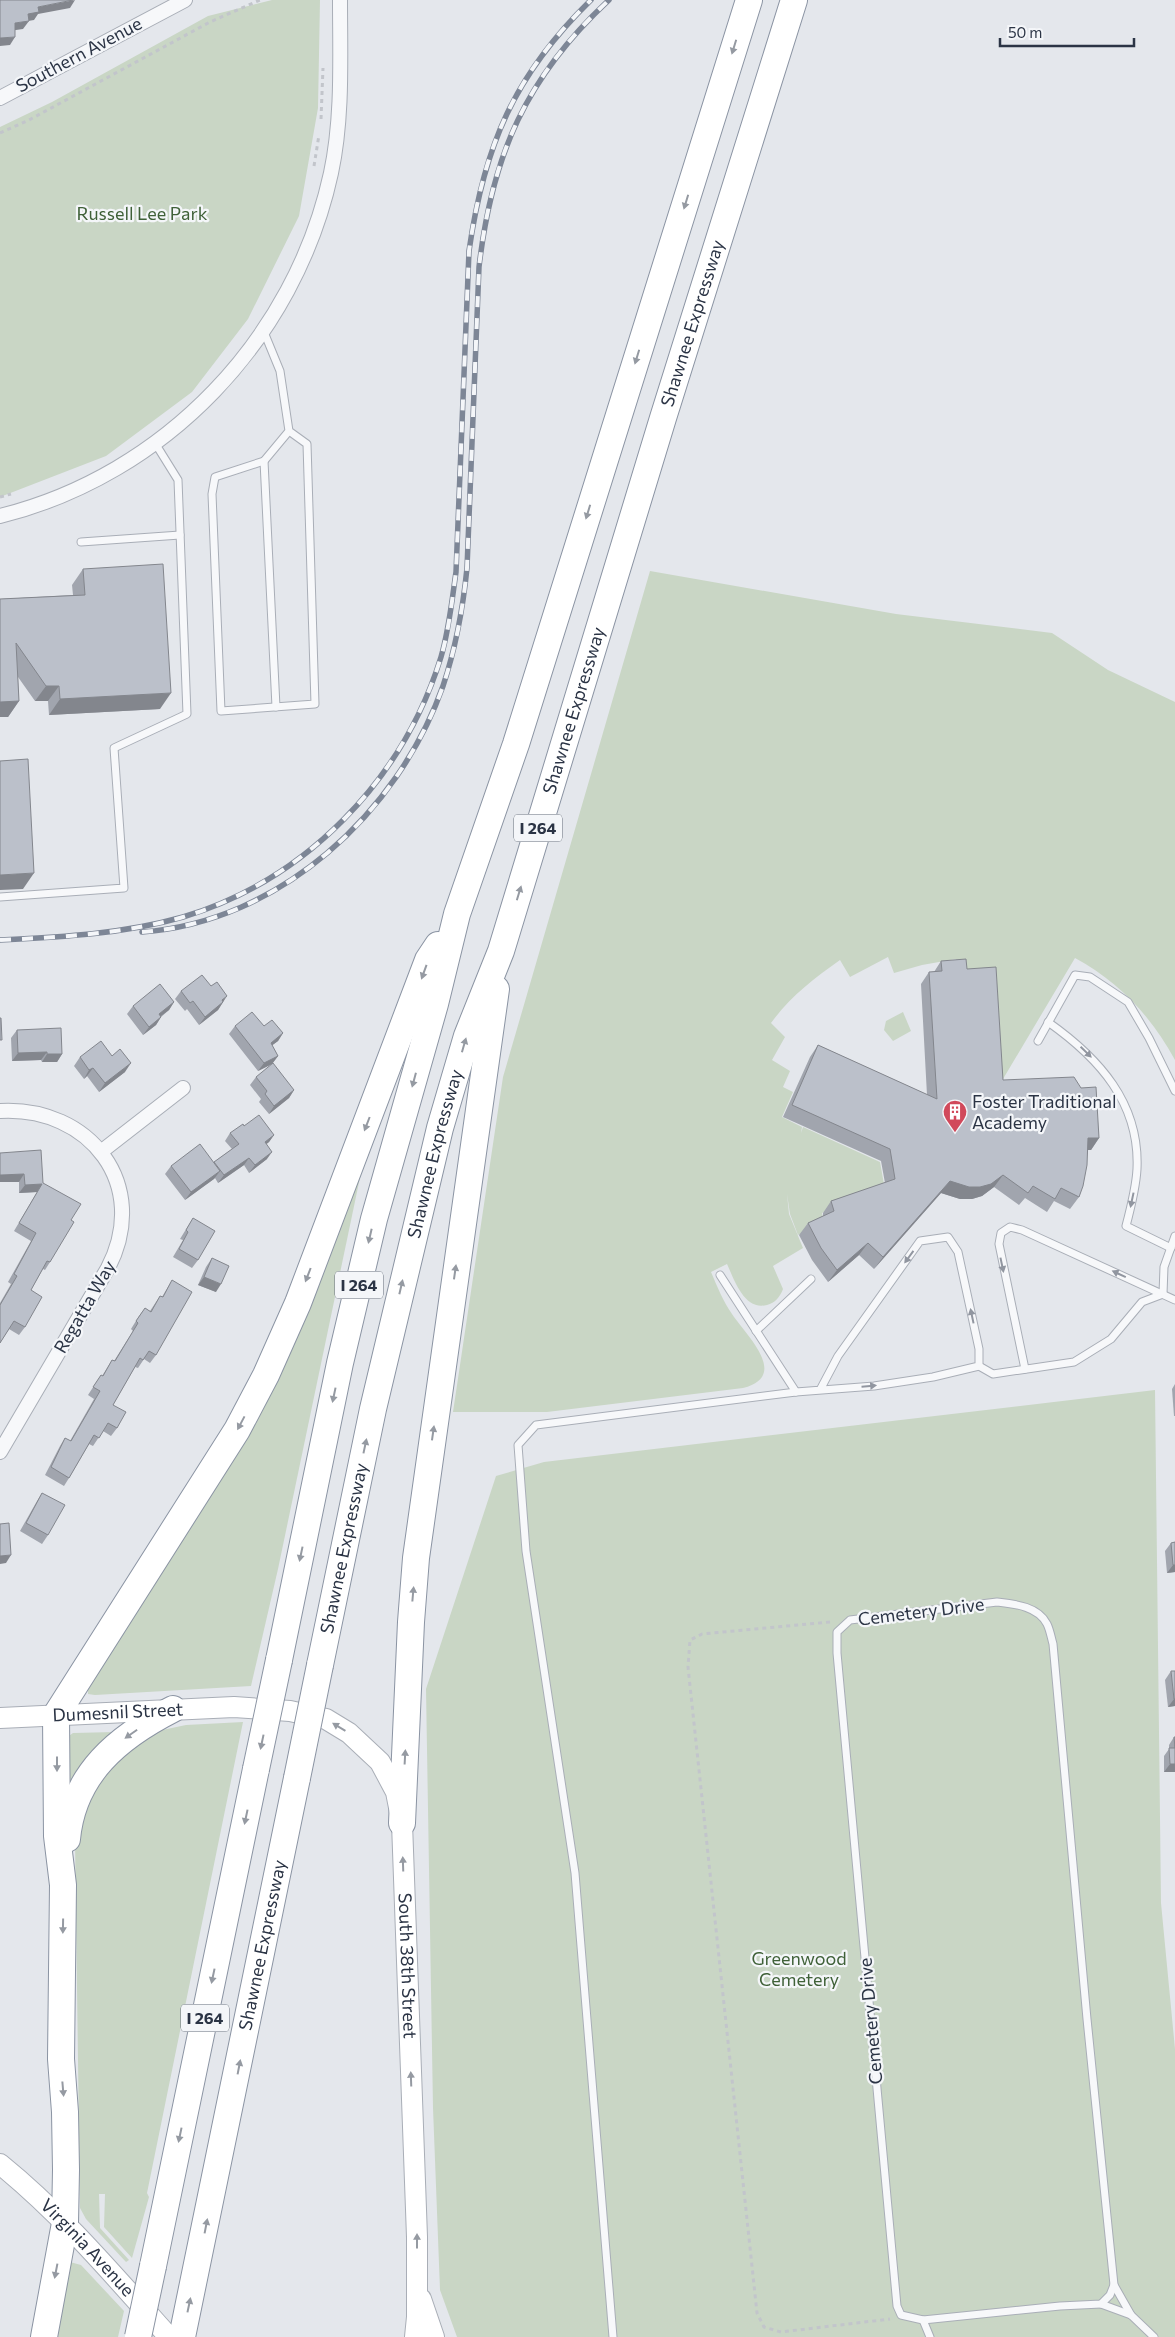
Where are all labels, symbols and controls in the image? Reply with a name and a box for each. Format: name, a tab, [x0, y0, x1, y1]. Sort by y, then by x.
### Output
street label: Southern Avenue	[12, 12, 145, 97]
scale bar	[1000, 15, 1134, 47]
text: 50 m	[1008, 23, 1042, 41]
one-way arrow	[730, 39, 738, 54]
one-way arrow	[681, 194, 689, 209]
park label: Russell Lee Park	[77, 202, 208, 224]
street label: Shawnee Expressway	[655, 237, 728, 409]
one-way arrow	[633, 349, 641, 364]
one-way arrow	[584, 504, 592, 519]
street label: Shawnee Expressway	[537, 624, 609, 797]
road number: I 264	[514, 814, 562, 841]
one-way arrow	[515, 885, 523, 900]
one-way arrow	[420, 964, 427, 979]
one-way arrow	[460, 1038, 468, 1053]
one-way arrow	[1080, 1046, 1092, 1058]
street label: Shawnee Expressway	[402, 1067, 467, 1240]
one-way arrow	[410, 1072, 418, 1087]
place label: Foster Traditional Academy	[972, 1090, 1117, 1133]
building icon: Foster Traditional Academy	[942, 1099, 968, 1133]
one-way arrow	[363, 1117, 371, 1132]
one-way arrow	[1128, 1192, 1136, 1207]
one-way arrow	[366, 1229, 374, 1244]
one-way arrow	[904, 1250, 914, 1264]
street label: Regatta Way	[49, 1256, 120, 1357]
one-way arrow	[998, 1257, 1006, 1272]
one-way arrow	[451, 1264, 459, 1280]
one-way arrow	[304, 1268, 312, 1282]
one-way arrow	[1112, 1270, 1126, 1278]
road number: I 264	[335, 1272, 383, 1298]
one-way arrow	[397, 1280, 405, 1295]
one-way arrow	[968, 1309, 976, 1324]
one-way arrow	[861, 1382, 877, 1390]
one-way arrow	[329, 1387, 337, 1403]
one-way arrow	[237, 1416, 245, 1430]
one-way arrow	[429, 1425, 437, 1441]
one-way arrow	[362, 1437, 370, 1453]
street label: Shawnee Expressway	[315, 1461, 372, 1635]
one-way arrow	[296, 1546, 304, 1562]
one-way arrow	[409, 1586, 417, 1602]
street label: Cemetery Drive	[856, 1592, 985, 1630]
street label: Dumesnil Street	[52, 1697, 184, 1726]
one-way arrow	[333, 1723, 346, 1732]
one-way arrow	[124, 1729, 138, 1739]
one-way arrow	[257, 1735, 265, 1751]
one-way arrow	[402, 1748, 410, 1764]
one-way arrow	[53, 1756, 61, 1772]
one-way arrow	[242, 1809, 250, 1824]
one-way arrow	[399, 1856, 407, 1872]
street label: Shawnee Expressway	[233, 1858, 290, 2032]
street label: South 38th Street	[395, 1892, 422, 2039]
one-way arrow	[58, 1919, 66, 1935]
park label: Greenwood Cemetery	[751, 1947, 847, 1990]
street label: Cemetery Drive	[854, 1957, 886, 2085]
one-way arrow	[209, 1968, 217, 1983]
road number: I 264	[181, 2005, 229, 2032]
one-way arrow	[235, 2058, 243, 2074]
one-way arrow	[407, 2071, 415, 2087]
one-way arrow	[59, 2081, 67, 2097]
one-way arrow	[176, 2127, 184, 2143]
street label: Virginia Avenue	[36, 2193, 139, 2300]
one-way arrow	[202, 2218, 210, 2233]
one-way arrow	[413, 2233, 421, 2249]
one-way arrow	[52, 2263, 60, 2278]
one-way arrow	[186, 2297, 194, 2313]

